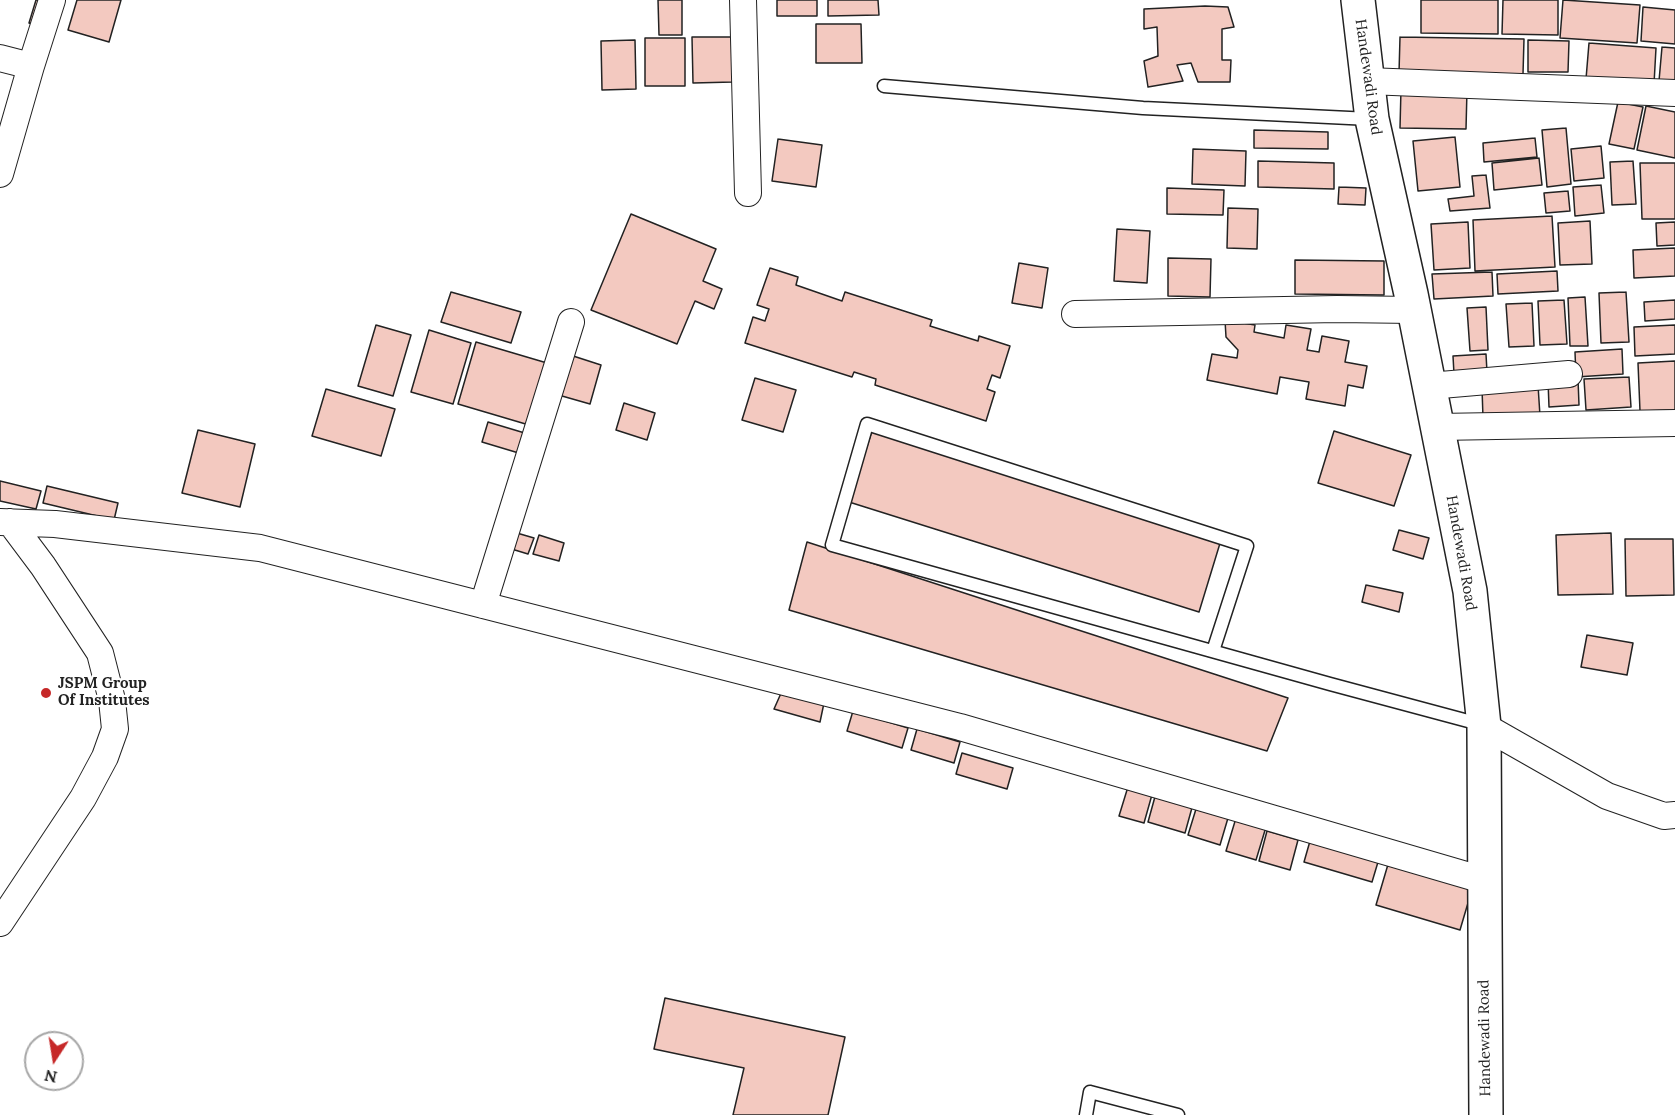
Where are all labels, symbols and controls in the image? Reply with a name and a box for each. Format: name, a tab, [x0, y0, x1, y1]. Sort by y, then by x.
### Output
street label: Handewadi Road	[1351, 18, 1385, 136]
street label: Handewadi Road	[1442, 494, 1480, 612]
place label: JSPM Group Of Institutes	[58, 675, 149, 710]
marker: JSPM Group Of Institutes	[39, 686, 53, 700]
street label: Handewadi Road	[1475, 979, 1495, 1097]
north arrow	[24, 1031, 84, 1091]
text: N	[43, 1066, 59, 1088]

